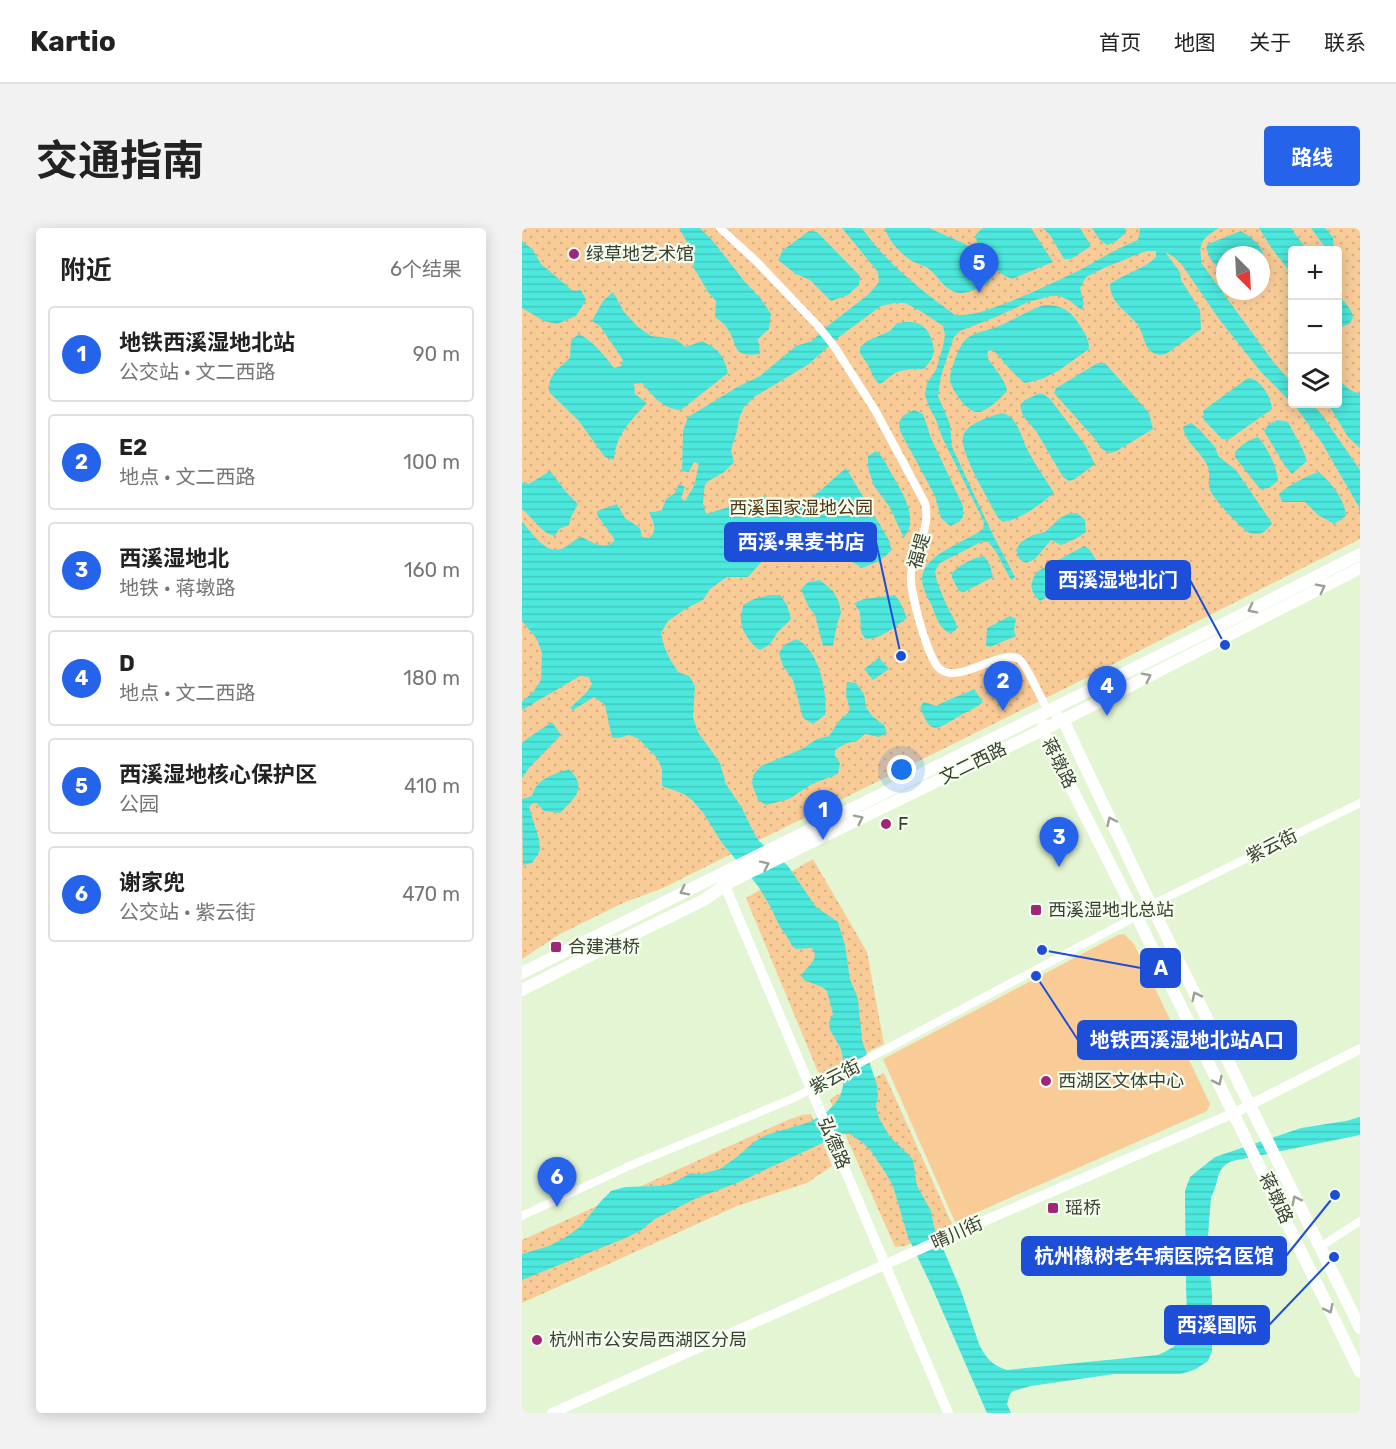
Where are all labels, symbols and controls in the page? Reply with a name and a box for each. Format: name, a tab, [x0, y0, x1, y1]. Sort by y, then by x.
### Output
text: Kartio	[30, 25, 116, 58]
text: 首页	[1099, 30, 1141, 55]
text: 地图	[1174, 30, 1216, 55]
text: 关于	[1249, 30, 1291, 55]
text: 联系	[1324, 30, 1366, 55]
button: 路线	[1264, 126, 1360, 186]
text: 交通指南	[36, 136, 204, 186]
place label: 绿草地艺术馆	[586, 243, 694, 265]
pin: 5	[960, 244, 998, 293]
north arrow	[1216, 246, 1270, 300]
map controls	[1288, 246, 1342, 408]
button: +	[1288, 246, 1342, 300]
marker: 绿草地艺术馆	[567, 247, 581, 261]
text: 附近	[60, 255, 112, 286]
text: 6个结果	[390, 257, 462, 281]
button: −	[1288, 300, 1342, 354]
text: 地铁西溪湿地北站	[119, 329, 295, 356]
text: 1	[77, 342, 86, 366]
text: 90 m	[413, 342, 460, 366]
button: layers	[1288, 354, 1342, 408]
text: 公交站 · 文二西路	[119, 360, 275, 384]
text: E2	[119, 434, 147, 461]
text: 2	[75, 450, 88, 474]
text: 100 m	[403, 450, 460, 474]
text: 地点 · 文二西路	[119, 465, 255, 489]
park label: 西溪国家湿地公园	[729, 497, 873, 519]
callout: 西溪·果麦书店	[725, 523, 876, 561]
text: 西溪·果麦书店	[738, 530, 864, 554]
street label: 福堤	[903, 531, 935, 571]
text: 西溪湿地北	[119, 545, 229, 572]
text: 3	[75, 558, 88, 582]
text: 160 m	[404, 558, 460, 582]
callout: 西溪湿地北门	[1046, 561, 1190, 599]
text: 西溪湿地北门	[1058, 568, 1178, 592]
text: 地铁 · 蒋墩路	[119, 576, 235, 600]
one-way arrow	[1315, 584, 1326, 596]
one-way arrow	[1247, 602, 1258, 614]
text: D	[119, 650, 135, 677]
pin: 2	[984, 662, 1022, 711]
text: 4	[75, 666, 88, 690]
text: 180 m	[403, 666, 460, 690]
pin: 4	[1088, 666, 1126, 716]
one-way arrow	[1141, 672, 1152, 684]
text: 地点 · 文二西路	[119, 681, 255, 705]
street label: 蒋墩路	[1037, 734, 1081, 792]
street label: 文二西路	[936, 737, 1010, 789]
your location	[887, 755, 916, 784]
text: 西溪湿地核心保护区	[119, 761, 317, 788]
text: 5	[75, 774, 88, 798]
text: 410 m	[404, 774, 460, 798]
pin: 1	[804, 790, 842, 840]
text: 公园	[119, 792, 159, 816]
place label: F	[898, 813, 909, 835]
one-way arrow	[853, 815, 864, 826]
one-way arrow	[1106, 816, 1118, 827]
marker: F	[879, 817, 893, 831]
pin: 3	[1040, 818, 1078, 867]
street label: 紫云街	[1243, 824, 1301, 868]
one-way arrow	[759, 861, 770, 872]
text: 谢家兜	[119, 869, 185, 896]
text: 6	[75, 882, 88, 906]
text: 470 m	[402, 882, 460, 906]
one-way arrow	[680, 884, 691, 895]
place label: 西溪湿地北总站	[1048, 899, 1174, 921]
text: 公交站 · 紫云街	[119, 900, 255, 924]
marker: 西溪湿地北总站	[1029, 903, 1043, 917]
place label: 合建港桥	[568, 936, 640, 958]
marker: 合建港桥	[549, 940, 563, 954]
callout: A	[1141, 949, 1180, 987]
text: A	[1154, 956, 1169, 980]
one-way arrow	[1192, 992, 1203, 1003]
callout: 地铁西溪湿地北站A口	[1078, 1021, 1296, 1059]
text: 地铁西溪湿地北站A口	[1090, 1028, 1284, 1052]
street label: 紫云街	[806, 1055, 864, 1099]
place label: 西湖区文体中心	[1058, 1070, 1184, 1092]
marker: 西湖区文体中心	[1039, 1074, 1053, 1088]
one-way arrow	[1211, 1075, 1223, 1086]
street label: 弘德路	[813, 1114, 855, 1172]
pin: 6	[537, 1158, 576, 1207]
street label: 蒋墩路	[1254, 1169, 1298, 1227]
one-way arrow	[1292, 1196, 1304, 1207]
place label: 瑶桥	[1065, 1197, 1101, 1219]
marker: 瑶桥	[1046, 1201, 1060, 1215]
street label: 晴川街	[928, 1212, 986, 1254]
callout: 杭州橡树老年病医院名医馆	[1022, 1237, 1286, 1275]
text: 杭州橡树老年病医院名医馆	[1034, 1244, 1274, 1268]
one-way arrow	[1322, 1302, 1334, 1313]
callout: 西溪国际	[1165, 1306, 1269, 1344]
text: 西溪国际	[1177, 1313, 1257, 1337]
place label: 杭州市公安局西湖区分局	[549, 1329, 747, 1351]
marker: 杭州市公安局西湖区分局	[530, 1333, 544, 1347]

